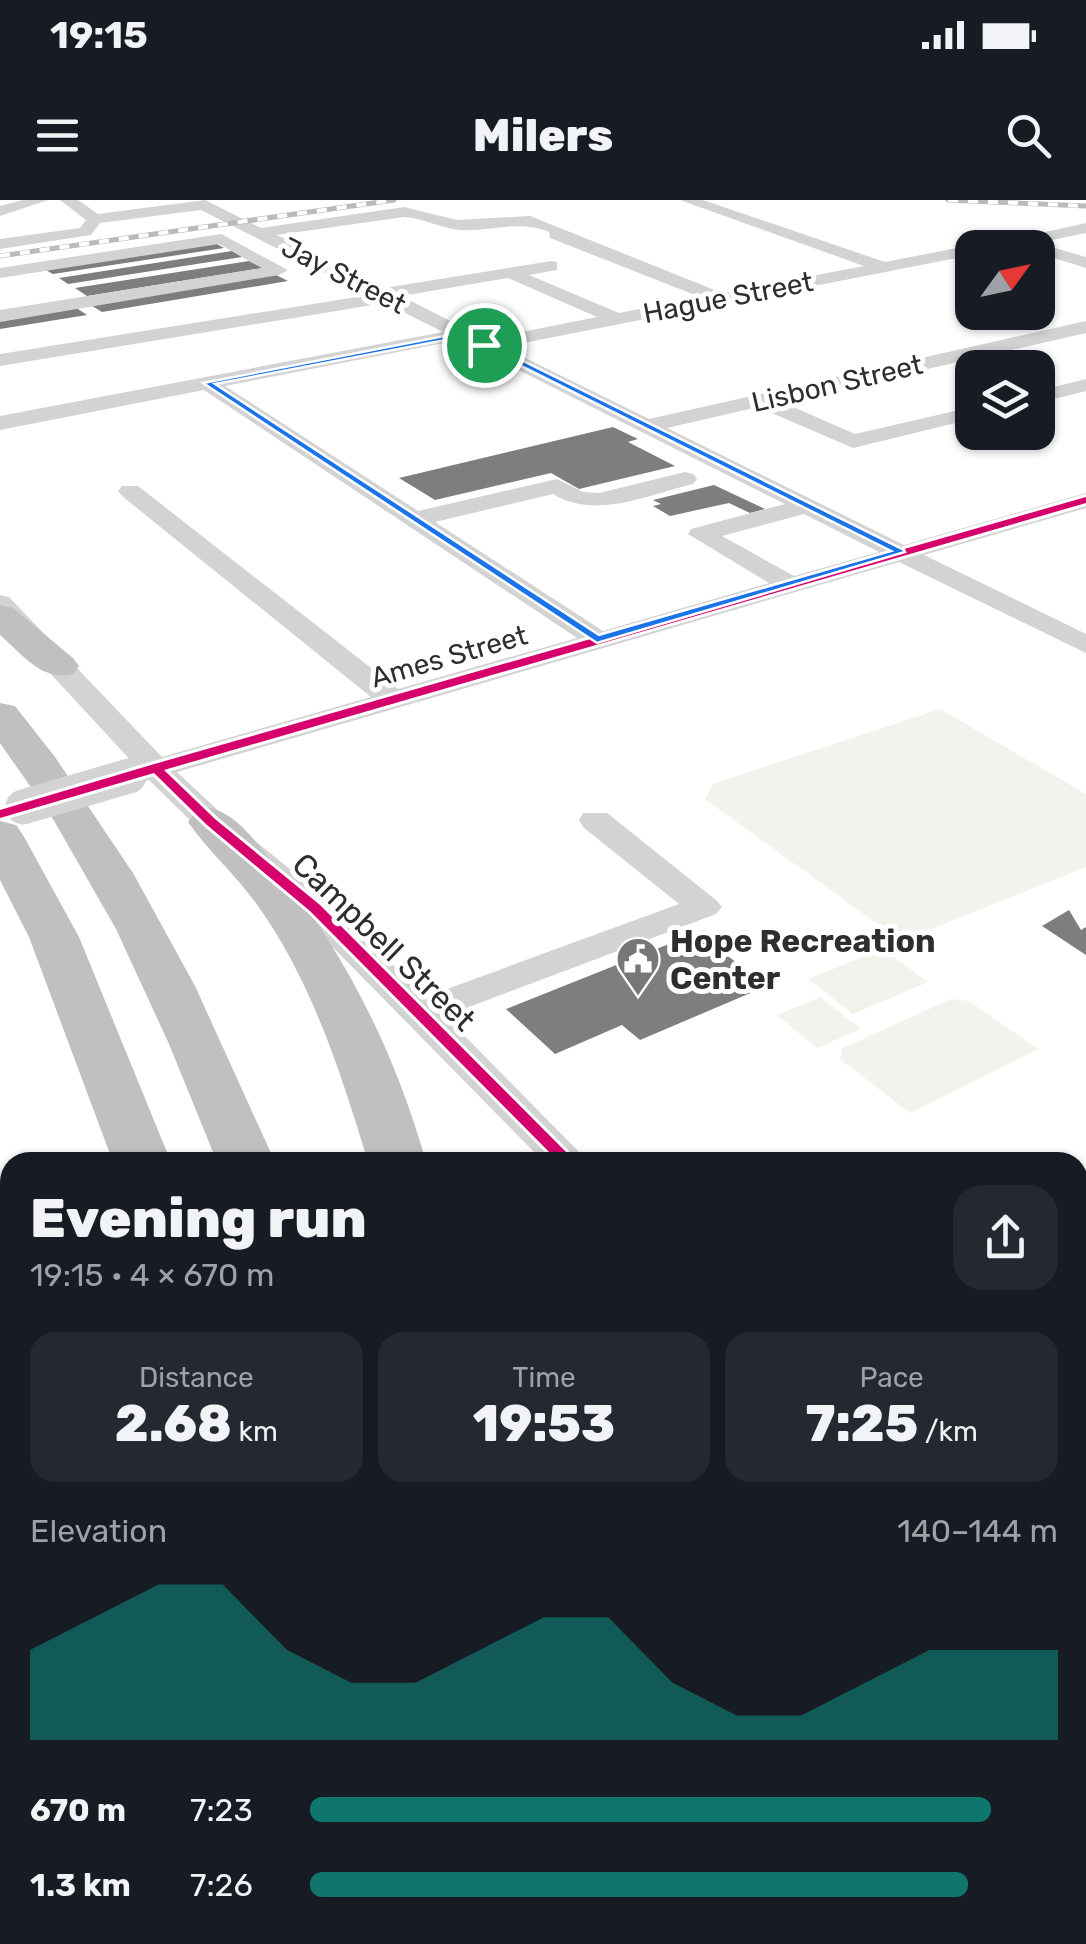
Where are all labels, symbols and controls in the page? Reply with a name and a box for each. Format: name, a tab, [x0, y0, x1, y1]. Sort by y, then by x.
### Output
text: 19:15	[50, 12, 148, 58]
icon: menu	[30, 108, 85, 163]
icon: search	[1001, 108, 1056, 163]
text: Milers	[473, 109, 613, 162]
street label: Jay Street	[276, 230, 412, 321]
north arrow	[955, 230, 1055, 330]
map controls	[955, 230, 1055, 450]
street label: Hague Street	[640, 265, 816, 330]
pin	[442, 303, 527, 388]
icon: arrive	[457, 318, 512, 373]
street label: Lisbon Street	[748, 348, 926, 419]
button: layers	[955, 350, 1055, 450]
street label: Ames Street	[367, 618, 531, 695]
street label: Campbell Street	[285, 845, 483, 1039]
place label: Hope Recreation Center	[670, 922, 936, 997]
public building icon: Hope Recreation Center	[615, 936, 661, 997]
button: share	[953, 1185, 1058, 1290]
text: Evening run	[30, 1186, 367, 1251]
text: 19:15 · 4 × 670 m	[30, 1256, 275, 1294]
text: Distance	[139, 1361, 254, 1394]
text: Time	[512, 1361, 576, 1394]
text: Pace	[860, 1361, 924, 1394]
text: 2.68	[115, 1394, 232, 1454]
text: 19:53	[473, 1394, 615, 1454]
text: 7:25	[806, 1394, 918, 1454]
text: km	[232, 1415, 278, 1448]
text: /km	[918, 1415, 978, 1448]
text: Elevation	[30, 1512, 167, 1550]
text: 140–144 m	[897, 1512, 1058, 1550]
text: 670 m	[30, 1791, 126, 1829]
text: 7:23	[190, 1791, 253, 1829]
text: 1.3 km	[30, 1866, 131, 1904]
text: 7:26	[190, 1866, 253, 1904]

